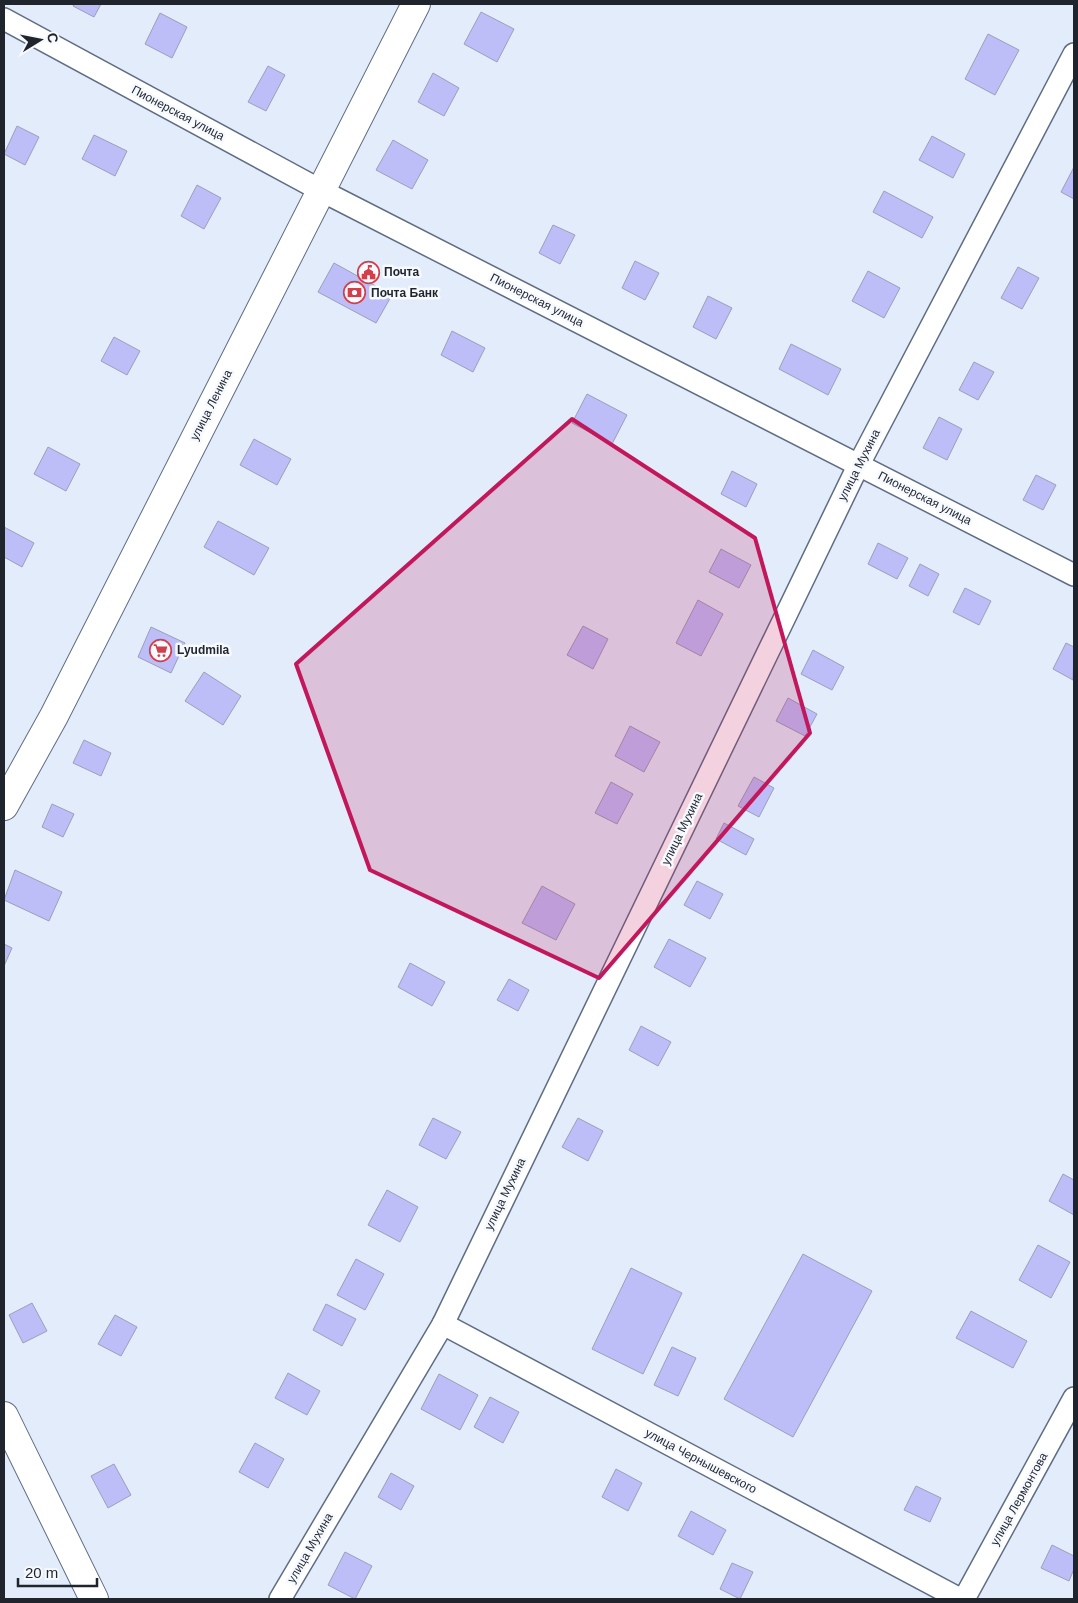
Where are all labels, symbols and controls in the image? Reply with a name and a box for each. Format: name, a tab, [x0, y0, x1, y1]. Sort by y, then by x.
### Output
north arrow	[15, 15, 65, 65]
text: С	[44, 31, 62, 44]
street label: Пионерская улица	[129, 83, 227, 144]
public building icon: Почта	[356, 260, 380, 284]
place label: Почта	[384, 265, 420, 279]
street label: Пионерская улица	[488, 270, 586, 330]
bank icon: Почта Банк	[343, 281, 367, 305]
place label: Почта Банк	[371, 286, 439, 300]
street label: улица Ленина	[187, 367, 235, 443]
street label: улица Мухина	[835, 427, 883, 503]
street label: Пионерская улица	[876, 468, 974, 528]
supermarket icon: Lyudmila	[149, 638, 173, 662]
place label: Lyudmila	[177, 643, 230, 657]
street label: улица Мухина	[659, 790, 706, 867]
street label: улица Мухина	[482, 1155, 529, 1232]
street label: улица Чернышевского	[643, 1426, 759, 1497]
street label: улица Лермонтова	[988, 1450, 1051, 1548]
street label: улица Мухина	[284, 1510, 336, 1585]
scale bar	[18, 1556, 96, 1588]
text: 20 m	[25, 1564, 58, 1581]

